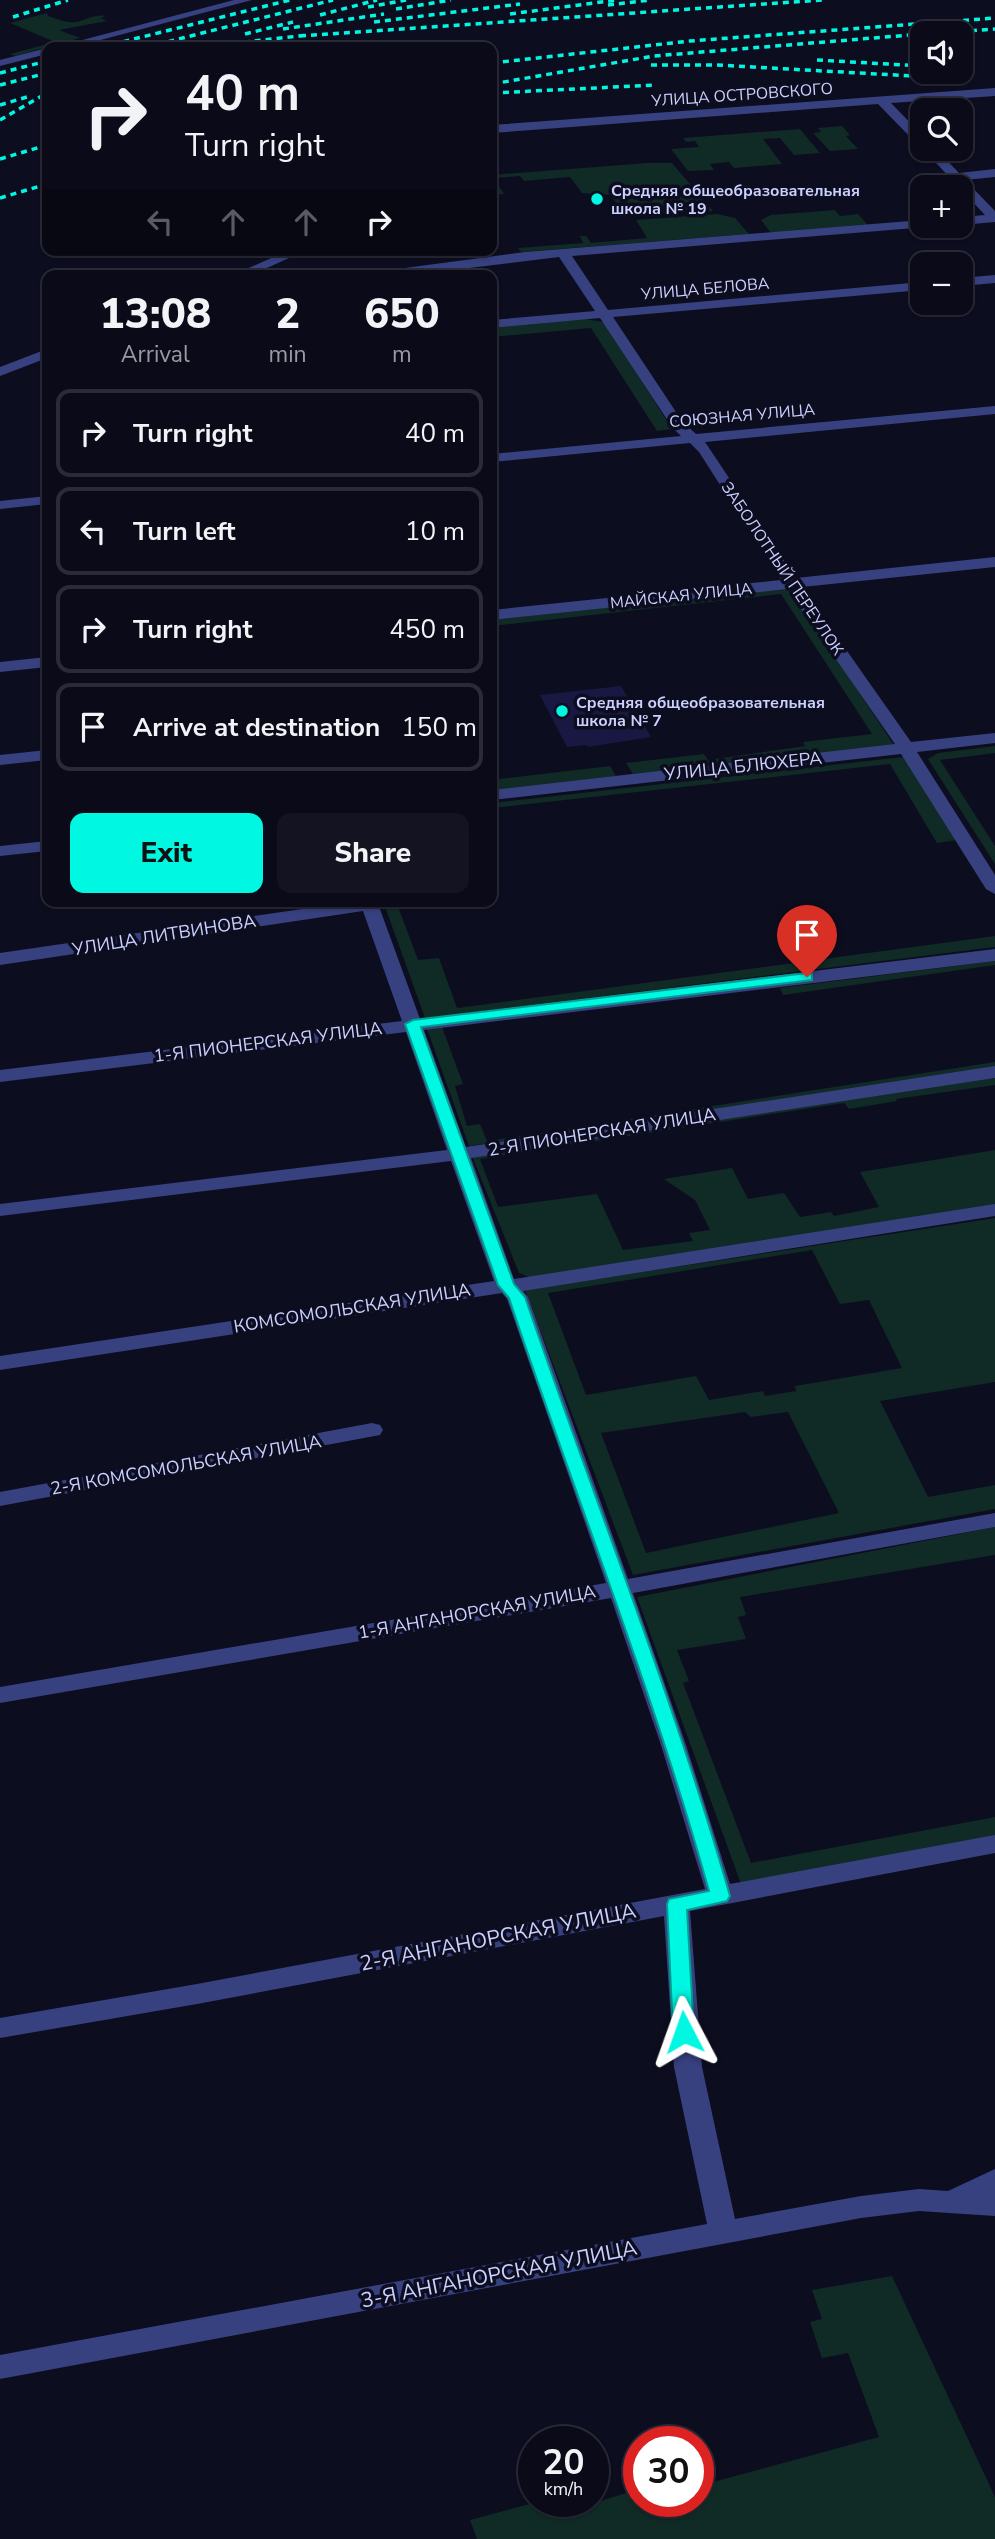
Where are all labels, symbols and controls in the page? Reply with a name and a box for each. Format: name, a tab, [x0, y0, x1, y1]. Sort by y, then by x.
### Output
map controls	[910, 21, 973, 315]
button: sound	[910, 21, 973, 84]
text: 40 m	[185, 60, 300, 127]
icon: right	[70, 70, 161, 161]
street label: УЛИЦА ОСТРОВСКОГО	[650, 78, 834, 112]
button: search	[910, 98, 973, 161]
text: Turn right	[185, 124, 325, 167]
button: +	[910, 175, 973, 238]
place label: Средняя общеобразовательная школа № 19	[611, 180, 860, 220]
marker: Средняя общеобразовательная школа № 19	[589, 191, 605, 207]
icon: left	[141, 203, 179, 241]
icon: ahead	[214, 203, 252, 241]
icon: ahead	[287, 203, 325, 241]
icon: right	[360, 203, 398, 241]
button: −	[910, 252, 973, 315]
street label: УЛИЦА БЕЛОВА	[639, 272, 771, 306]
text: 13:08	[99, 286, 211, 343]
text: 2	[275, 286, 300, 343]
text: 650	[364, 286, 440, 343]
text: Arrival	[121, 339, 190, 370]
text: min	[269, 339, 307, 370]
text: m	[392, 339, 412, 370]
street label: СОЮЗНАЯ УЛИЦА	[668, 399, 816, 433]
icon: right	[74, 414, 112, 452]
text: Turn right	[133, 416, 252, 451]
text: 40 m	[405, 416, 465, 451]
street label: ЗАБОЛОТНЫЙ ПЕРЕУЛОК	[716, 477, 849, 660]
icon: left	[74, 512, 112, 550]
text: Turn left	[133, 514, 236, 549]
text: 10 m	[405, 514, 465, 549]
street label: МАЙСКАЯ УЛИЦА	[609, 578, 754, 614]
icon: right	[74, 610, 112, 648]
text: Turn right	[133, 612, 252, 647]
text: 450 m	[389, 612, 465, 647]
place label: Средняя общеобразовательная школа № 7	[576, 692, 825, 732]
marker: Средняя общеобразовательная школа № 7	[554, 703, 570, 719]
icon: arrive	[74, 708, 112, 746]
text: Arrive at destination	[133, 710, 380, 745]
text: 150 m	[401, 710, 477, 745]
street label: УЛИЦА БЛЮХЕРА	[662, 746, 823, 786]
button: Exit	[70, 813, 263, 893]
button: Share	[277, 813, 469, 893]
pin	[777, 905, 837, 977]
street label: УЛИЦА ЛИТВИНОВА	[69, 909, 258, 962]
icon: arrive	[788, 916, 826, 954]
street label: 1-Я ПИОНЕРСКАЯ УЛИЦА	[152, 1016, 384, 1068]
street label: 2-Я ПИОНЕРСКАЯ УЛИЦА	[487, 1102, 717, 1162]
street label: КОМСОМОЛЬСКАЯ УЛИЦА	[232, 1277, 472, 1339]
street label: 2-Я КОМСОМОЛЬСКАЯ УЛИЦА	[49, 1429, 323, 1501]
street label: 1-Я АНГАНОРСКАЯ УЛИЦА	[356, 1579, 598, 1645]
street label: 2-Я АНГАНОРСКАЯ УЛИЦА	[358, 1896, 638, 1978]
position arrow	[647, 1995, 721, 2069]
street label: 3-Я АНГАНОРСКАЯ УЛИЦА	[359, 2233, 639, 2315]
speed limit sign: 30	[623, 2426, 714, 2517]
text: 20	[542, 2439, 585, 2486]
text: km/h	[544, 2477, 583, 2501]

